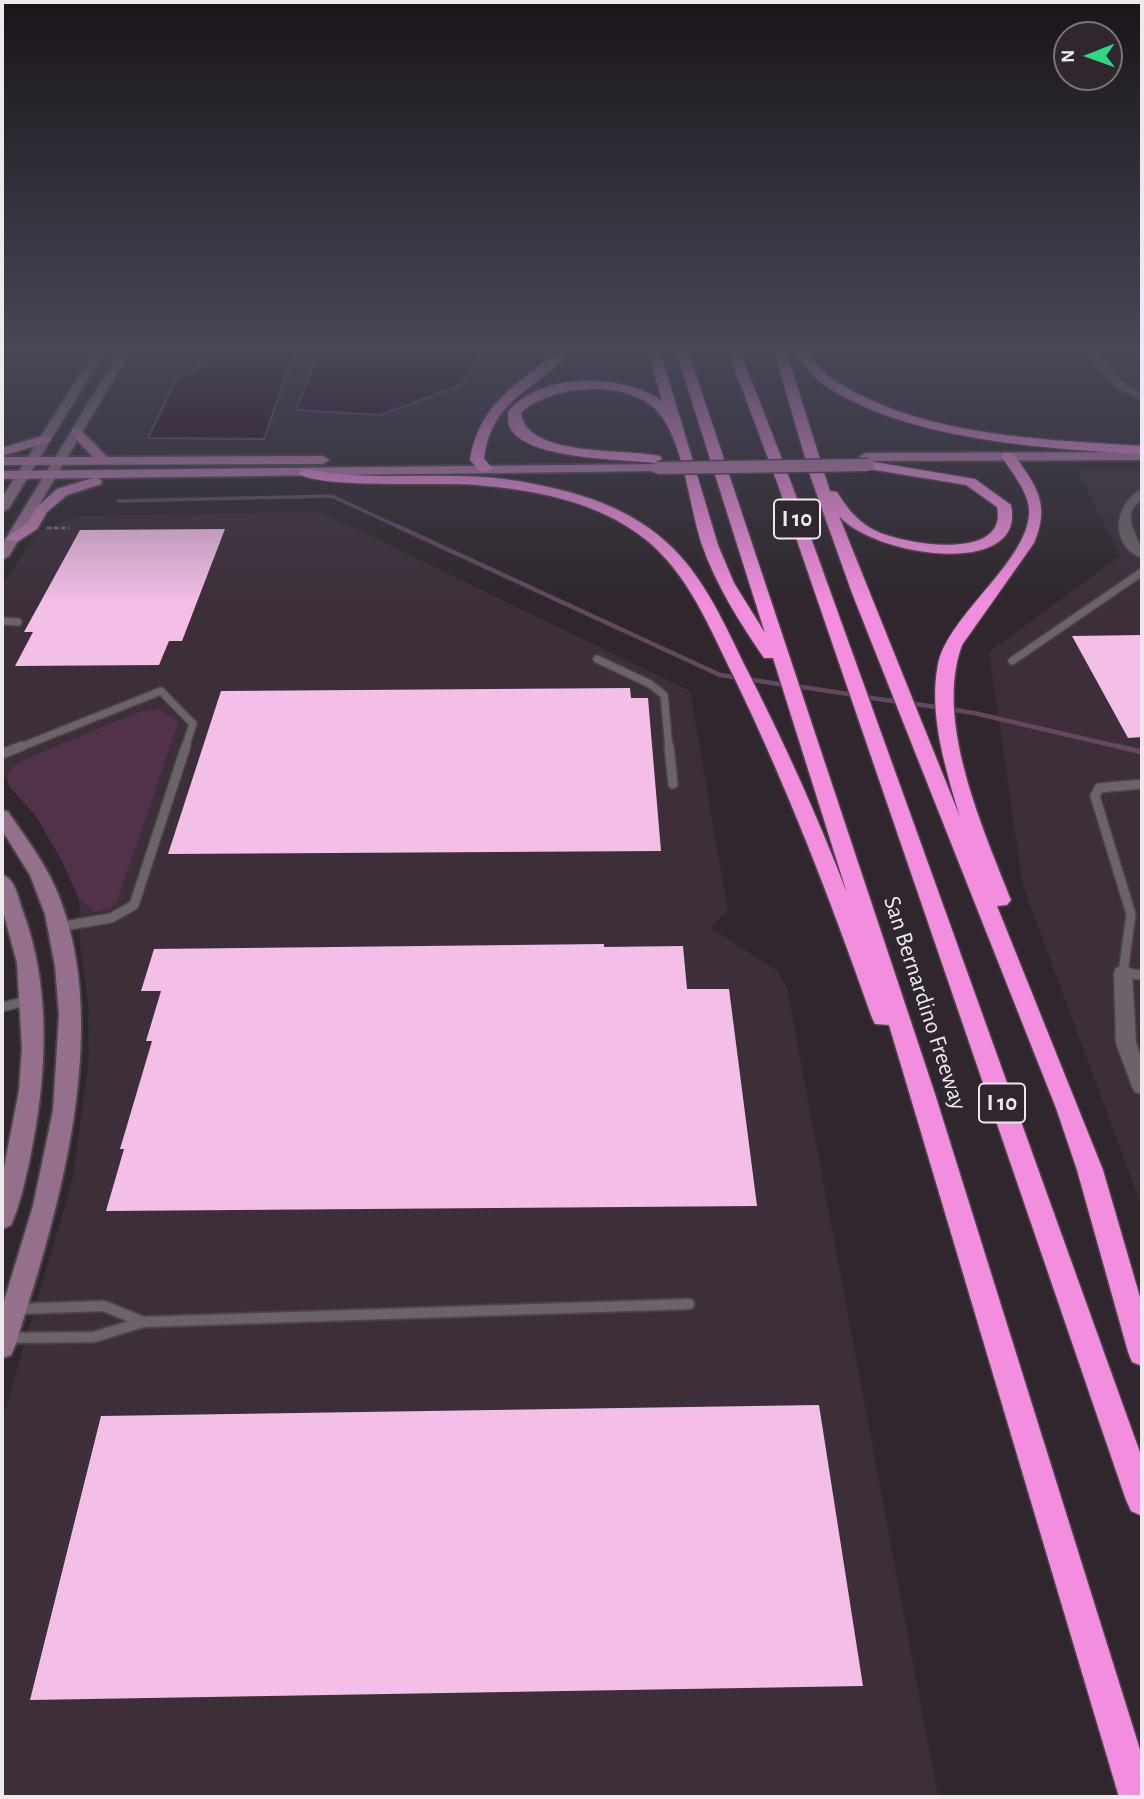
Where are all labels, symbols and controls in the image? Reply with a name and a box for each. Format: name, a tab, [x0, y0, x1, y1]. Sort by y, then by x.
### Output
north arrow	[1053, 21, 1123, 91]
text: N	[1059, 50, 1078, 63]
road number: I 10	[774, 499, 820, 538]
street label: San Bernardino Freeway	[877, 892, 973, 1114]
road number: I 10	[979, 1084, 1025, 1122]

